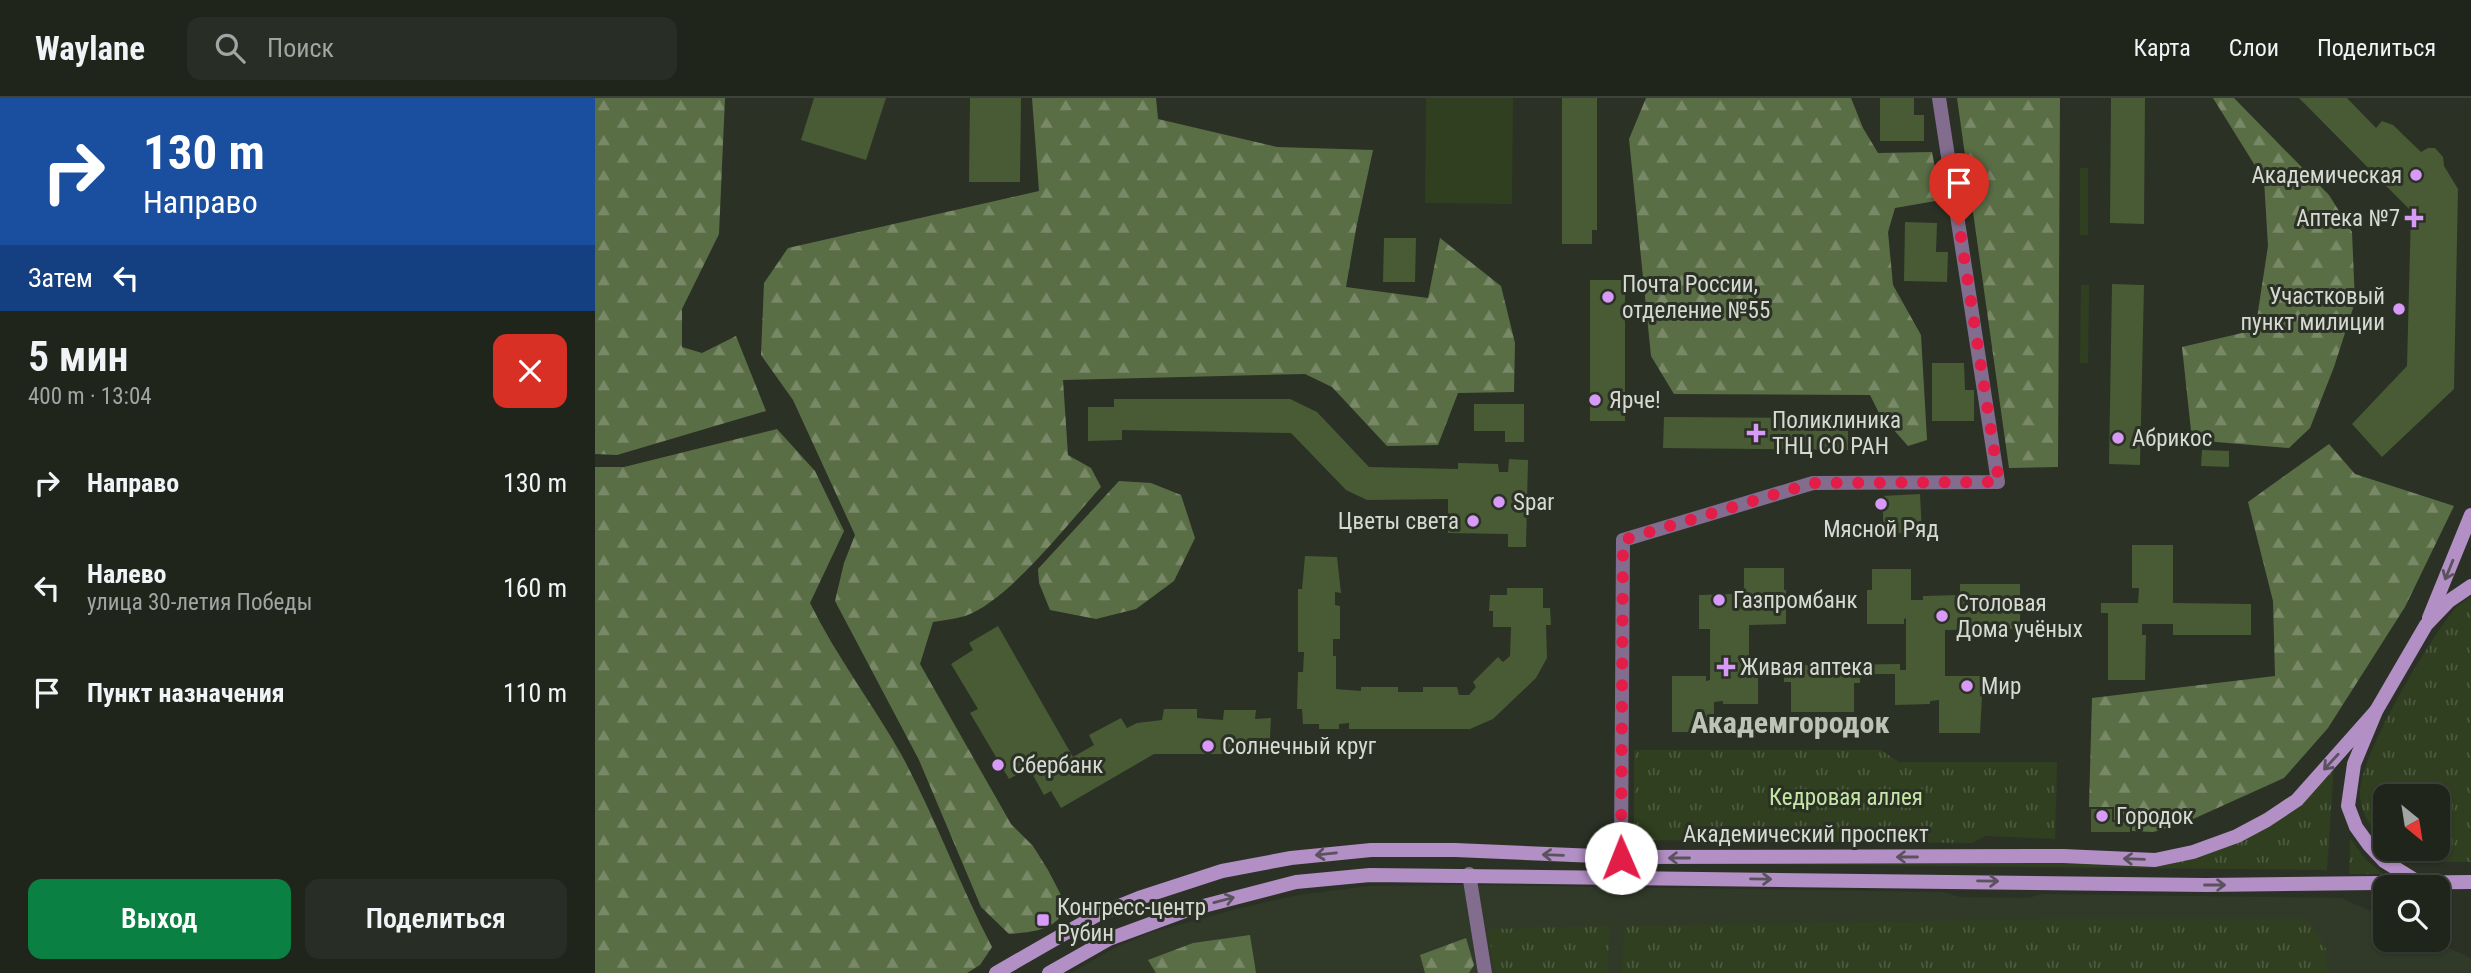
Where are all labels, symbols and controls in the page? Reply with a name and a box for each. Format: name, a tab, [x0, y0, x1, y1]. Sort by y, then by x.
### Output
search box	[187, 17, 677, 80]
text: Waylane	[35, 29, 145, 68]
icon: search	[211, 29, 249, 67]
text: Поиск	[267, 33, 334, 63]
text: Карта	[2133, 34, 2191, 62]
text: Слои	[2229, 34, 2279, 62]
text: Поделиться	[2317, 34, 2436, 62]
text: 130 m	[143, 124, 265, 181]
icon: right	[28, 126, 119, 217]
pin	[1929, 153, 1989, 225]
place label: Академическая	[2251, 162, 2402, 189]
icon: arrive	[1940, 164, 1978, 202]
marker: Академическая	[2408, 167, 2424, 183]
text: Направо	[143, 183, 258, 221]
place label: Аптека №7	[2296, 205, 2400, 232]
marker: Аптека №7	[2406, 210, 2422, 226]
icon: left	[107, 259, 145, 297]
text: Затем	[28, 263, 93, 293]
place label: Почта России, отделение №55	[1622, 271, 1770, 324]
place label: Участковый пункт милиции	[2240, 283, 2385, 336]
marker: Почта России, отделение №55	[1600, 289, 1616, 305]
marker: Участковый пункт милиции	[2391, 301, 2407, 317]
text: 5 мин	[28, 332, 129, 381]
button: close	[493, 334, 567, 408]
text: 400 m · 13:04	[28, 383, 152, 410]
place label: Ярче!	[1609, 387, 1661, 414]
marker: Ярче!	[1587, 392, 1603, 408]
place label: Поликлиника ТНЦ СО РАН	[1772, 407, 1901, 460]
marker: Поликлиника ТНЦ СО РАН	[1746, 423, 1766, 443]
place label: Абрикос	[2132, 425, 2212, 452]
marker: Абрикос	[2110, 430, 2126, 446]
icon: right	[28, 464, 66, 502]
text: Направо	[87, 468, 179, 498]
text: 130 m	[503, 468, 567, 498]
place label: Spar	[1513, 489, 1554, 516]
marker: Spar	[1491, 494, 1507, 510]
marker: Мясной Ряд	[1873, 496, 1889, 512]
place label: Цветы света	[1338, 508, 1459, 535]
marker: Цветы света	[1465, 513, 1481, 529]
place label: Мясной Ряд	[1823, 516, 1939, 543]
text: Налево	[87, 559, 167, 589]
one-way arrow	[2441, 559, 2454, 580]
icon: left	[28, 569, 66, 607]
text: 160 m	[503, 573, 567, 603]
place label: Газпромбанк	[1733, 587, 1858, 614]
text: улица 30-летия Победы	[87, 589, 312, 616]
place label: Столовая Дома учёных	[1956, 590, 2083, 643]
marker: Газпромбанк	[1711, 592, 1727, 608]
marker: Столовая Дома учёных	[1934, 608, 1950, 624]
place label: Живая аптека	[1740, 654, 1873, 681]
marker: Живая аптека	[1718, 659, 1734, 675]
place label: Мир	[1981, 673, 2021, 700]
icon: arrive	[28, 674, 66, 712]
text: Пункт назначения	[87, 678, 285, 708]
text: 110 m	[503, 678, 567, 708]
marker: Мир	[1959, 678, 1975, 694]
district label: Академгородок	[1690, 705, 1890, 740]
place label: Солнечный круг	[1222, 733, 1377, 760]
marker: Солнечный круг	[1200, 738, 1216, 754]
place label: Сбербанк	[1012, 752, 1103, 779]
one-way arrow	[2323, 753, 2340, 770]
marker: Сбербанк	[990, 757, 1006, 773]
park label: Кедровая аллея	[1769, 784, 1923, 811]
north arrow	[2373, 784, 2450, 861]
map controls	[2373, 784, 2450, 952]
place label: Городок	[2116, 803, 2194, 830]
marker: Городок	[2094, 808, 2110, 824]
position arrow	[1584, 821, 1658, 895]
street label: Академический проспект	[1683, 821, 1929, 848]
one-way arrow	[1315, 848, 1338, 861]
one-way arrow	[1542, 848, 1565, 861]
one-way arrow	[1895, 850, 1918, 864]
one-way arrow	[1668, 851, 1691, 865]
one-way arrow	[2123, 853, 2146, 866]
one-way arrow	[1749, 872, 1772, 886]
one-way arrow	[1976, 874, 1999, 888]
button: search	[2373, 875, 2450, 952]
one-way arrow	[2204, 878, 2227, 892]
button: Выход	[28, 879, 291, 959]
button: Поделиться	[305, 879, 567, 959]
one-way arrow	[1212, 893, 1235, 906]
place label: Конгресс-центр Рубин	[1057, 894, 1206, 947]
marker: Конгресс-центр Рубин	[1035, 912, 1051, 928]

